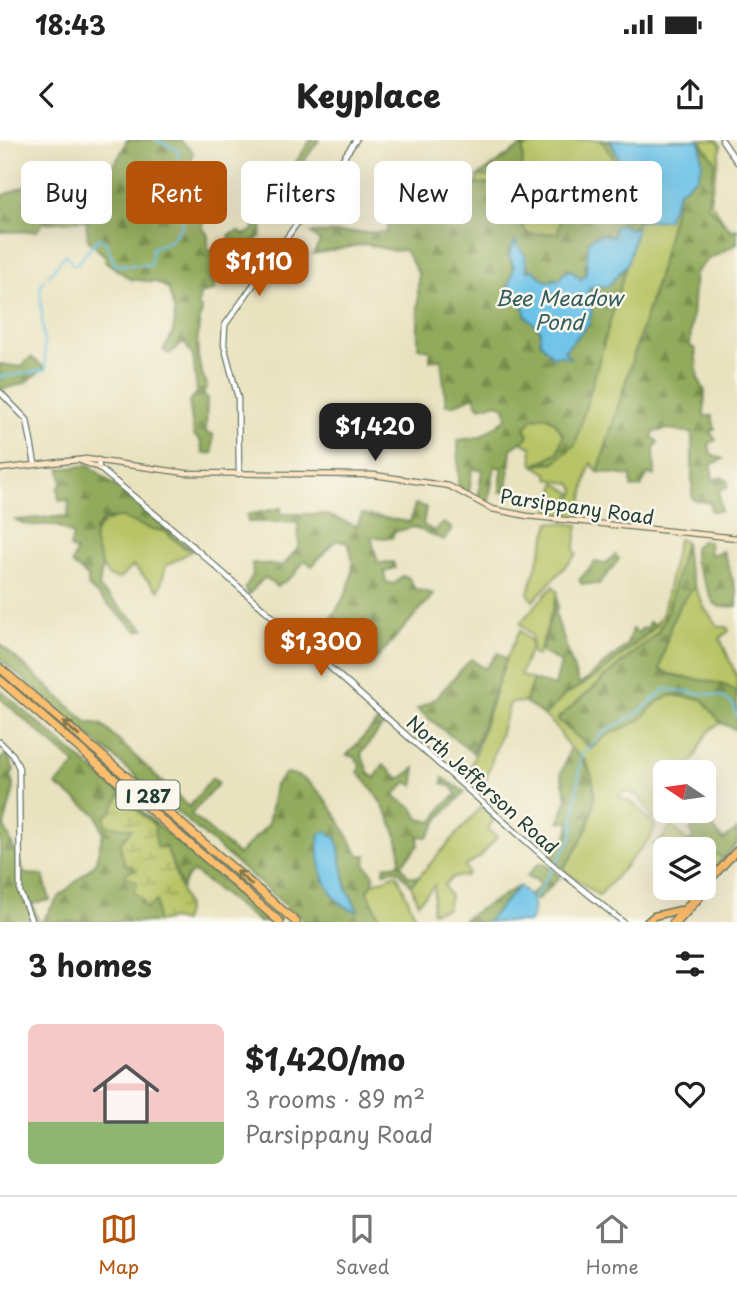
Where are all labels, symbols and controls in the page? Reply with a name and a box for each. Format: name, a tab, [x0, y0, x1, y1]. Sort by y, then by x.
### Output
text: 18:43	[35, 5, 106, 44]
text: Keyplace	[296, 71, 441, 119]
icon: back	[28, 76, 66, 114]
icon: share	[671, 76, 709, 114]
chip: Buy	[21, 161, 112, 224]
chip: Rent	[126, 161, 227, 224]
chip: Filters	[241, 161, 360, 224]
chip: New	[374, 161, 472, 224]
chip: Apartment	[486, 161, 662, 224]
pin: $1,110	[202, 239, 316, 298]
text: $1,110	[226, 243, 292, 278]
water label: Bee Meadow Pond	[496, 281, 625, 337]
pin: $1,420	[318, 404, 432, 463]
text: $1,420	[335, 408, 415, 443]
street label: Parsippany Road	[498, 481, 656, 531]
pin: $1,300	[264, 618, 378, 678]
text: $1,300	[280, 623, 362, 658]
street label: North Jefferson Road	[401, 708, 565, 860]
one-way arrow	[63, 721, 81, 737]
north arrow	[653, 760, 716, 822]
map controls	[653, 760, 716, 900]
road number: I 287	[116, 780, 180, 810]
button: layers	[653, 837, 716, 900]
one-way arrow	[235, 870, 253, 886]
text: 3 homes	[28, 942, 152, 987]
icon: filters	[671, 945, 709, 983]
text: $1,420/mo	[245, 1036, 405, 1081]
icon: home	[84, 1052, 168, 1136]
icon: heart	[671, 1075, 709, 1113]
text: 3 rooms · 89 m²	[245, 1081, 425, 1116]
text: Parsippany Road	[245, 1116, 433, 1151]
tab: Map	[98, 1210, 139, 1280]
tab: Saved	[335, 1210, 389, 1280]
tab: Home	[586, 1210, 639, 1280]

